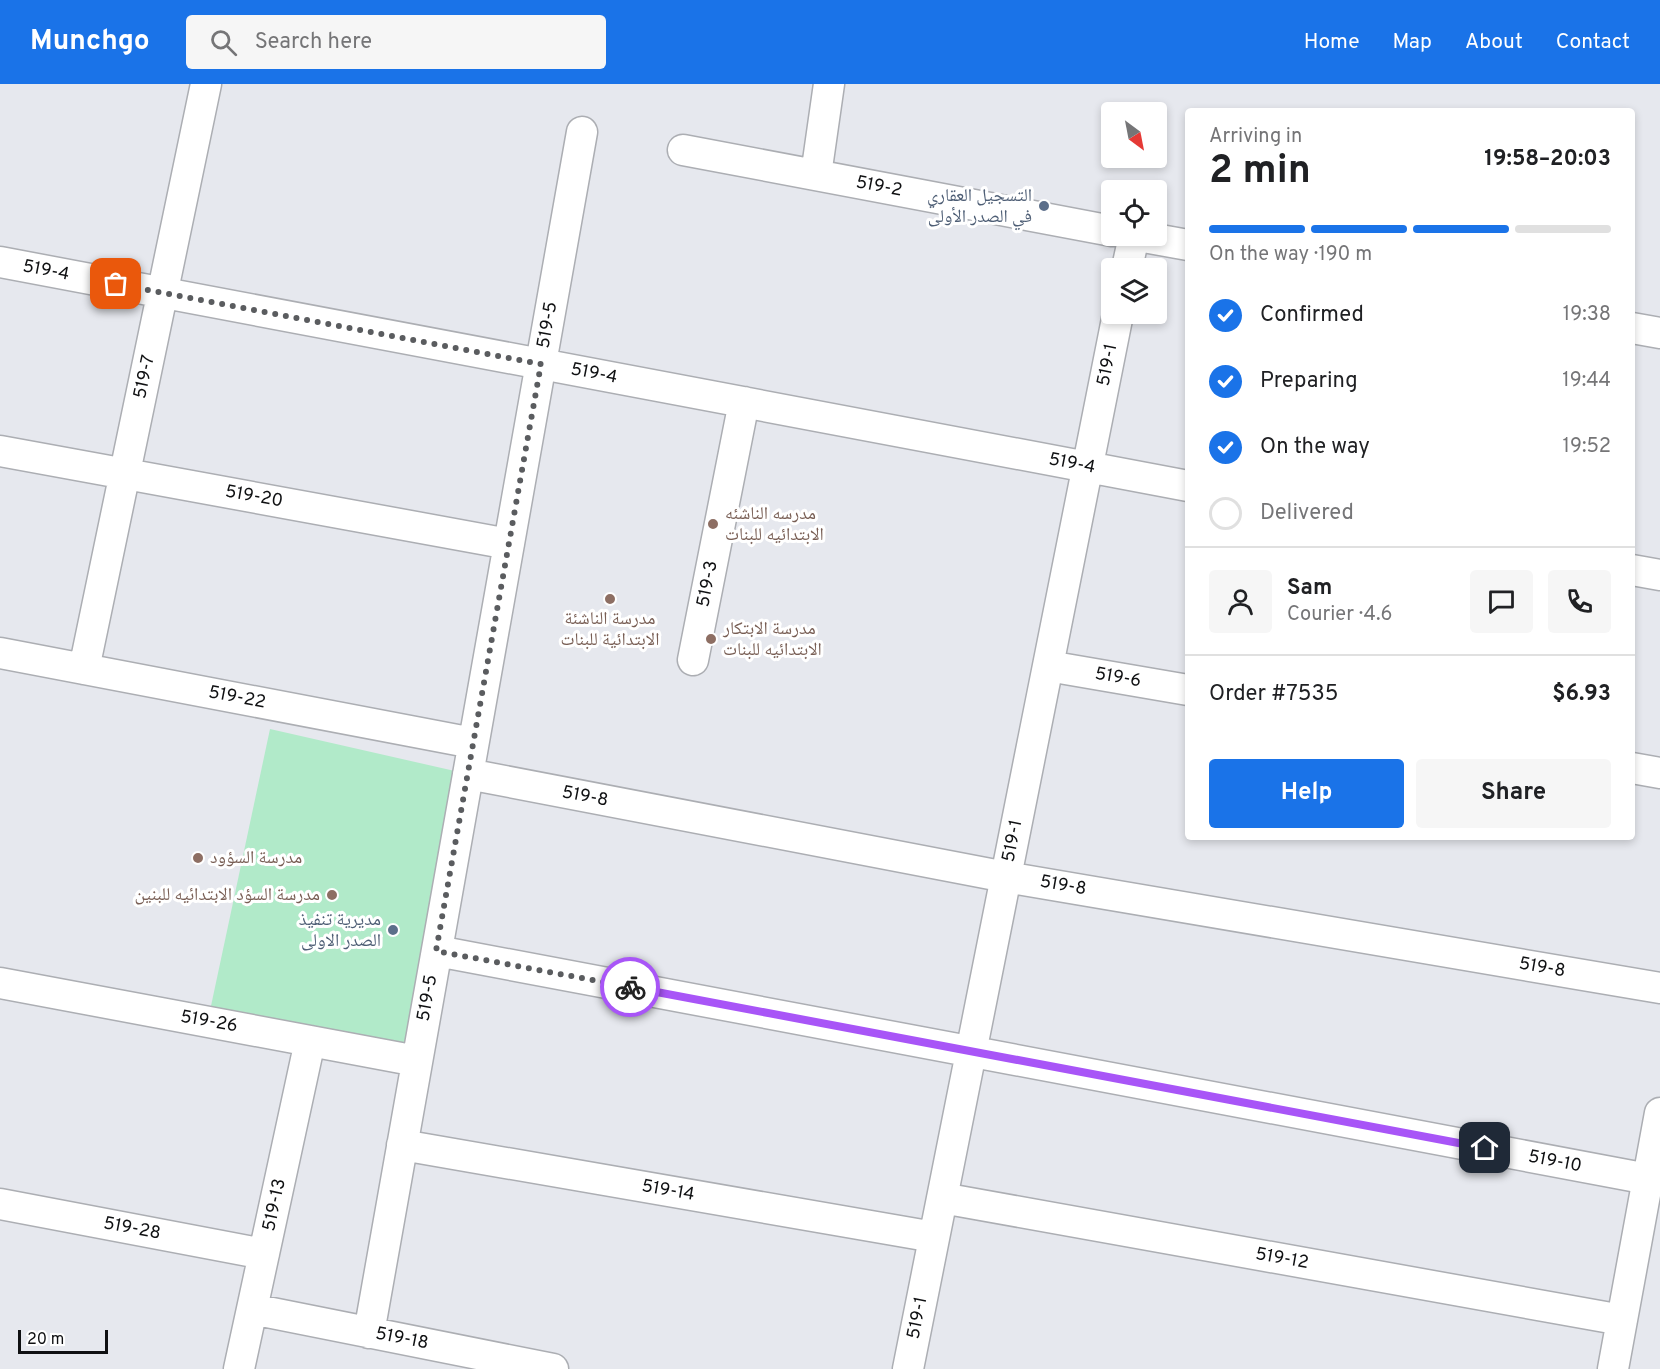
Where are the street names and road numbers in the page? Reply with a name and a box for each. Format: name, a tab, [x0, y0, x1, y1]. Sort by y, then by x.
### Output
street label: 519-2	[854, 171, 904, 203]
street label: 519-4	[21, 255, 71, 287]
street label: 519-5	[533, 300, 563, 350]
street label: 519-1	[1093, 342, 1123, 388]
street label: 519-7	[129, 353, 161, 401]
street label: 519-4	[569, 358, 619, 390]
street label: 519-4	[1047, 448, 1097, 480]
street label: 519-20	[223, 481, 285, 513]
street label: 519-3	[692, 559, 724, 609]
street label: 519-6	[1093, 663, 1143, 693]
street label: 519-22	[206, 681, 268, 715]
street label: 519-8	[560, 781, 610, 813]
street label: 519-1	[998, 818, 1028, 864]
street label: 519-8	[1038, 871, 1088, 901]
street label: 519-8	[1517, 953, 1567, 983]
street label: 519-5	[413, 973, 443, 1023]
street label: 519-26	[179, 1006, 239, 1038]
street label: 519-10	[1526, 1146, 1584, 1178]
street label: 519-14	[640, 1175, 696, 1207]
street label: 519-13	[258, 1177, 292, 1233]
street label: 519-28	[101, 1212, 163, 1246]
street label: 519-12	[1254, 1243, 1310, 1275]
street label: 519-1	[903, 1295, 933, 1341]
street label: 519-18	[374, 1323, 430, 1355]

